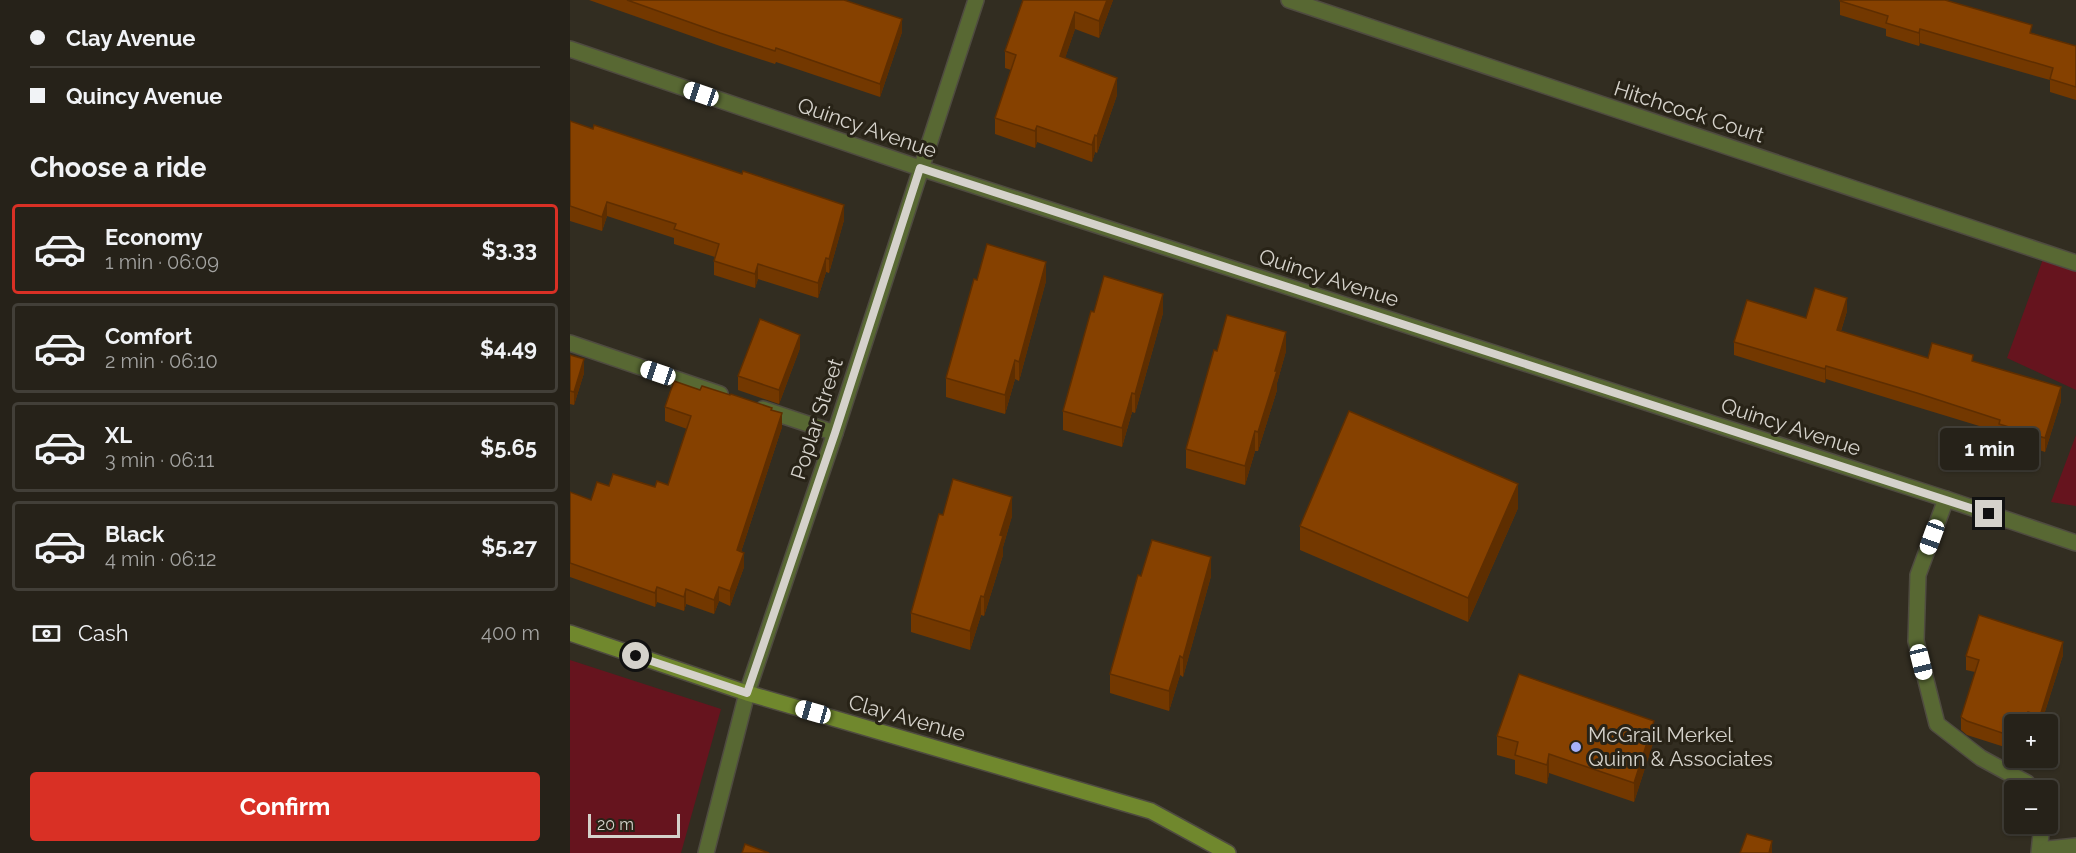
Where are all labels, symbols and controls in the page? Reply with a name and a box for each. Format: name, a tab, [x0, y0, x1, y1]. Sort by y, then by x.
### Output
text: Clay Avenue	[66, 25, 195, 51]
street label: Hitchcock Court	[1611, 75, 1767, 148]
car	[681, 80, 721, 108]
text: Quincy Avenue	[66, 83, 222, 109]
street label: Quincy Avenue	[794, 92, 940, 163]
text: Choose a ride	[30, 152, 206, 183]
icon: car	[33, 222, 87, 276]
text: Economy	[105, 224, 203, 250]
text: $3.33	[481, 236, 537, 262]
street label: Quincy Avenue	[1256, 243, 1402, 312]
text: 1 min · 06:09	[105, 250, 219, 274]
icon: car	[33, 321, 87, 375]
text: Comfort	[105, 323, 192, 349]
text: $4.49	[480, 335, 537, 361]
text: 2 min · 06:10	[105, 349, 218, 373]
street label: Poplar Street	[785, 355, 848, 483]
car	[638, 359, 678, 387]
street label: Quincy Avenue	[1718, 392, 1864, 461]
icon: car	[33, 420, 87, 474]
text: XL	[105, 422, 132, 448]
callout: 1 min	[1940, 427, 2038, 469]
text: $5.65	[480, 434, 537, 460]
text: 1 min	[1964, 437, 2015, 461]
text: 3 min · 06:11	[105, 448, 214, 472]
route end	[1975, 500, 2002, 527]
car	[1917, 517, 1947, 557]
icon: car	[33, 519, 87, 573]
text: Black	[105, 521, 164, 547]
text: $5.27	[481, 533, 537, 559]
text: 4 min · 06:12	[105, 547, 216, 571]
icon: cash	[30, 617, 63, 650]
text: Cash	[78, 620, 129, 646]
text: 400 m	[481, 621, 540, 645]
route start	[622, 642, 649, 669]
car	[1908, 642, 1934, 682]
street label: Clay Avenue	[846, 689, 968, 746]
car	[793, 698, 833, 726]
map controls	[2004, 714, 2058, 834]
button: +	[2004, 714, 2058, 768]
place label: McGrail Merkel Quinn & Associates	[1588, 722, 1773, 771]
marker: McGrail Merkel Quinn & Associates	[1569, 740, 1583, 754]
button: Confirm	[30, 772, 540, 841]
button: −	[2004, 780, 2058, 834]
scale bar	[588, 811, 680, 838]
text: 20 m	[597, 815, 634, 834]

